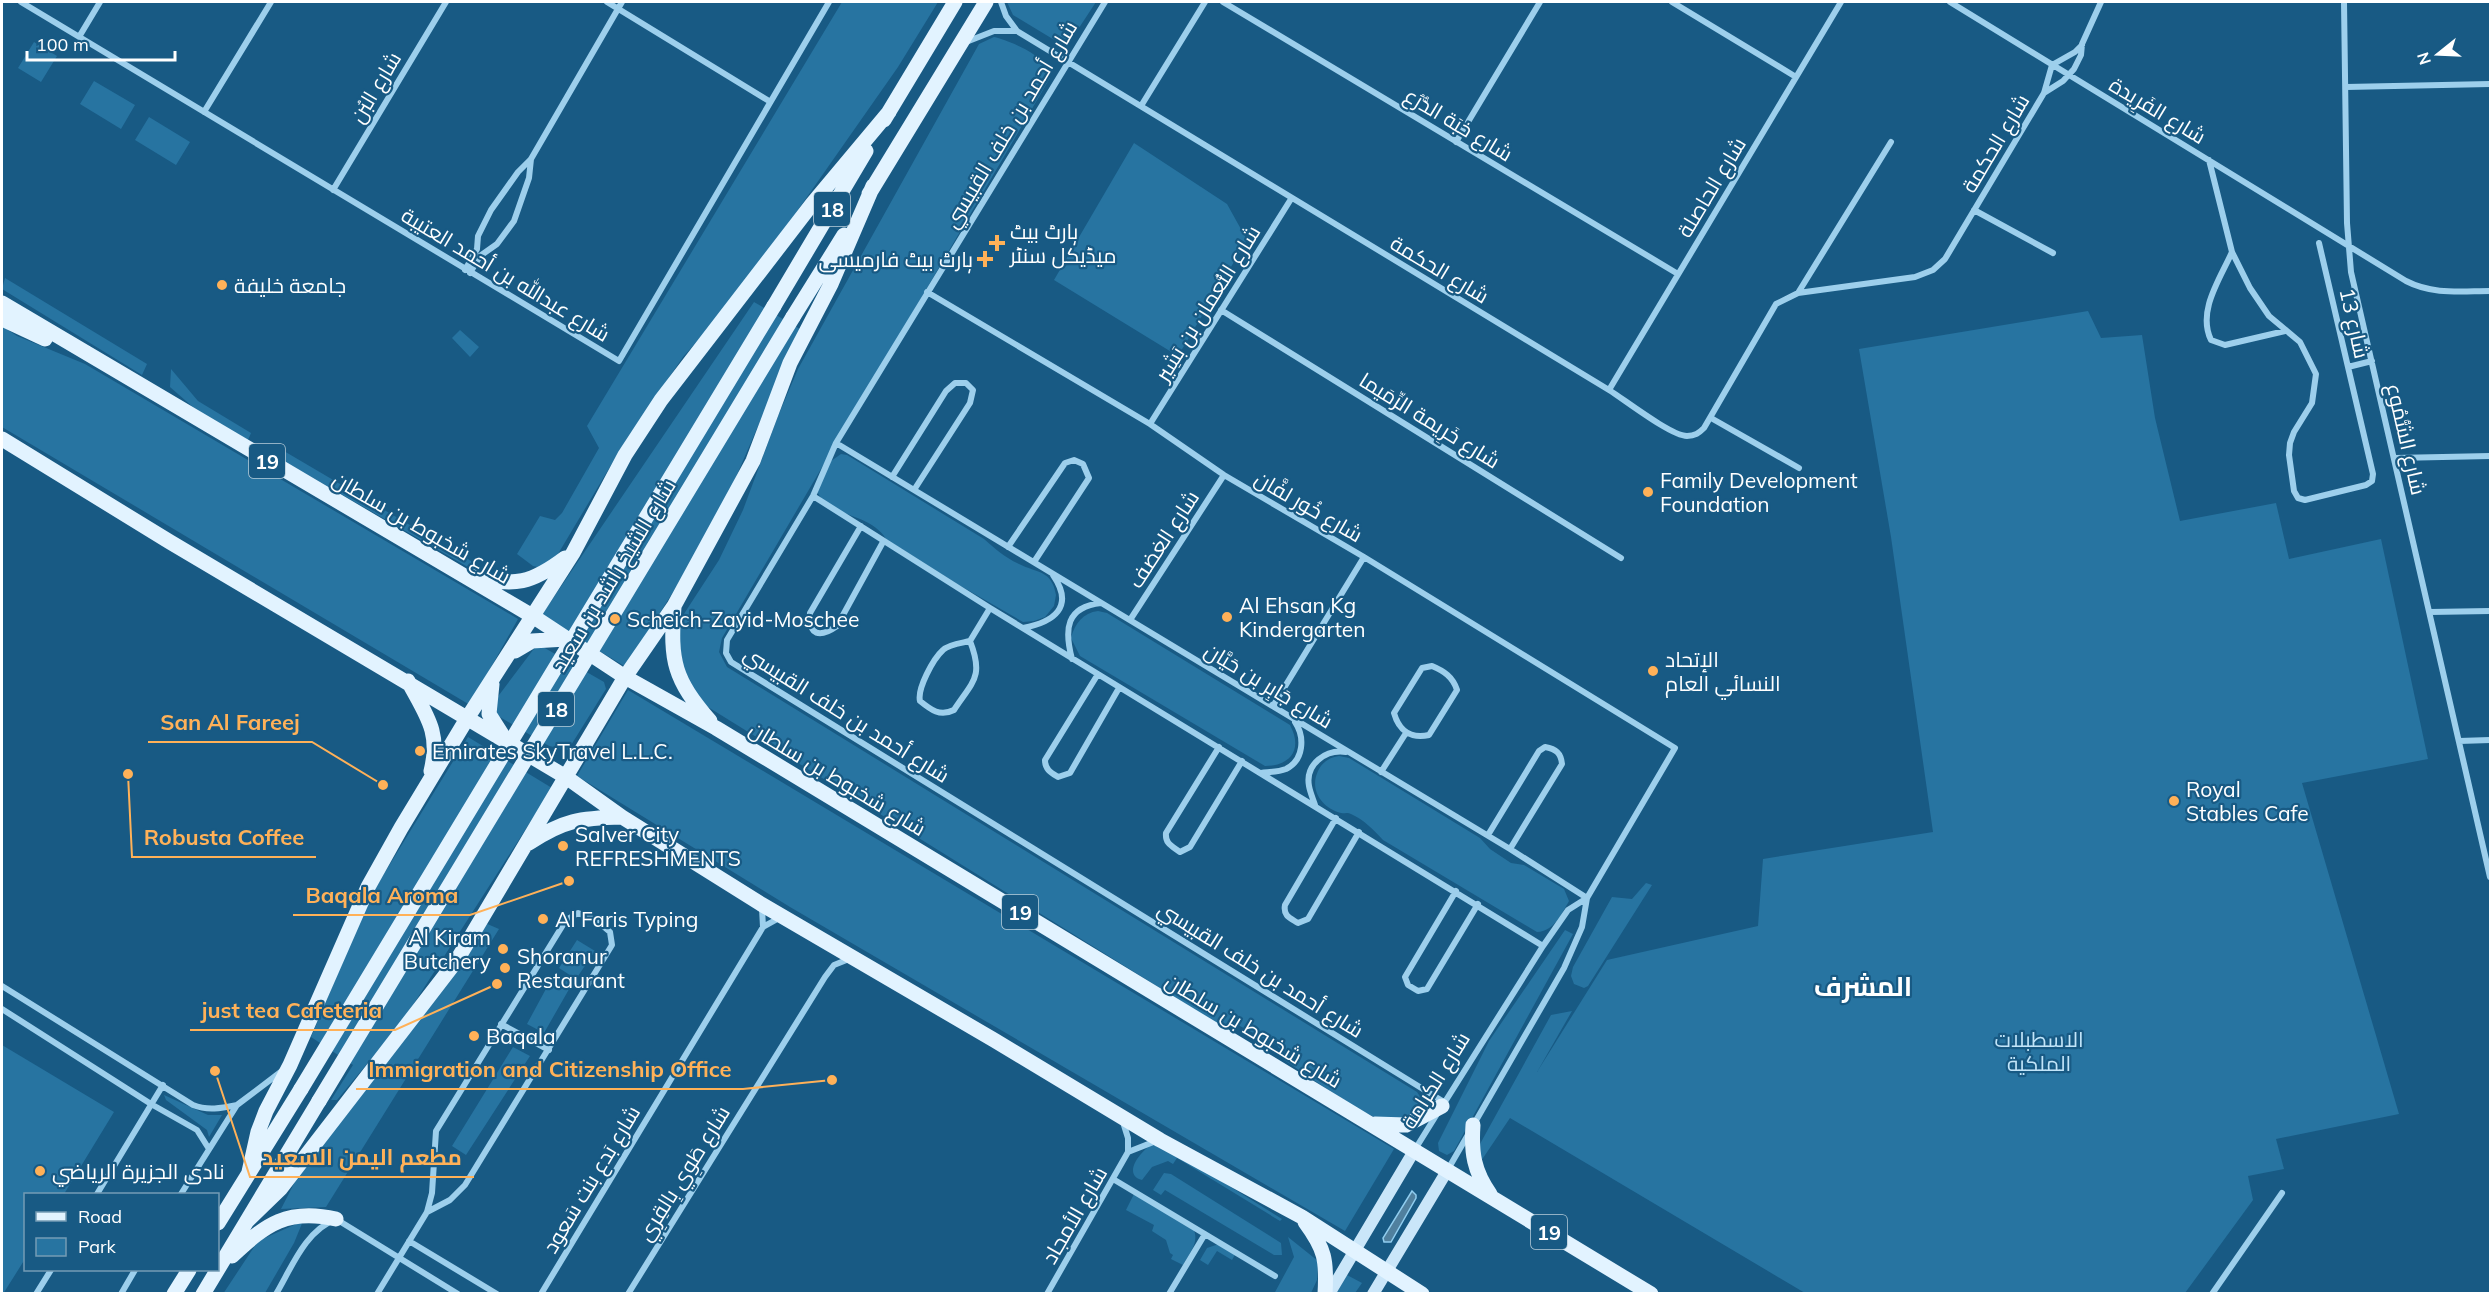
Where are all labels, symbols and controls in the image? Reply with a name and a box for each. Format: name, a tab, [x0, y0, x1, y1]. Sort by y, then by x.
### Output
street label: شارع أحمد بن خلف القبيسي	[938, 15, 1085, 234]
scale bar	[27, 24, 176, 62]
north arrow	[2408, 24, 2468, 84]
text: 100 m	[36, 33, 89, 56]
street label: شارع البُن	[344, 47, 408, 128]
text: N	[2412, 50, 2435, 67]
street label: شارع الفَرِيدة	[2104, 71, 2211, 151]
street label: شارع خبَة الدُّرُع	[1399, 82, 1518, 168]
street label: شارع الحكمة	[1955, 89, 2036, 198]
street label: شارع الحاصلة	[1671, 132, 1753, 243]
road number: 18	[814, 192, 850, 226]
street label: شارع عبدالله بن أحمد العتيبة	[396, 201, 615, 348]
place label: ہارٹ بیٹ میڈیکل سنٹر	[1009, 218, 1117, 269]
street label: شارع النُّعمان بن بَشِير	[1148, 220, 1267, 388]
street label: شارع الحكمة	[1385, 229, 1494, 310]
marker: ہارٹ بیٹ میڈیکل سنٹر	[988, 234, 1006, 252]
place label: ہارٹ بیٹ فارمیسی	[818, 246, 973, 274]
marker: ہارٹ بیٹ فارمیسی	[978, 252, 992, 266]
place label: جامعة خليفة	[234, 272, 346, 298]
marker: جامعة خليفة	[215, 278, 229, 292]
street label: شارع 13	[2332, 285, 2376, 361]
street label: شارع خَرِيمة الرِّمَيما	[1354, 366, 1505, 475]
street label: شارع الشُّمُوع	[2380, 381, 2432, 498]
road number: 19	[249, 444, 285, 478]
street label: شارع شخبوط بن سلطان	[327, 465, 516, 590]
street label: شارع خُور لفَّان	[1249, 465, 1368, 549]
place label: Family Development Foundation	[1660, 467, 1858, 517]
street label: شارع الشيخ راشد بن سعيد	[545, 474, 682, 677]
street label: شارع الغضف	[1122, 485, 1206, 594]
marker: Family Development Foundation	[1641, 485, 1655, 499]
place label: Al Ehsan Kg Kindergarten	[1239, 592, 1366, 642]
place label: Scheich-Zayid-Moschee	[627, 606, 859, 632]
marker: Al Ehsan Kg Kindergarten	[1220, 610, 1234, 624]
marker: Scheich-Zayid-Moschee	[608, 612, 622, 626]
street label: شارع جَابِر بن حَيَّان	[1199, 636, 1338, 735]
street label: شارع أحمد بن خلف القبيسي	[738, 640, 955, 791]
place label: الإتحاد النسائي العام	[1665, 646, 1781, 700]
marker: الإتحاد النسائي العام	[1646, 664, 1660, 678]
road number: 18	[538, 692, 574, 726]
callout: San Al Fareej	[148, 702, 312, 742]
text: San Al Fareej	[160, 708, 300, 736]
street label: شارع شخبوط بن سلطان	[744, 715, 931, 843]
place label: Emirates SkyTravel L.L.C.	[432, 738, 673, 764]
marker: Emirates SkyTravel L.L.C.	[413, 744, 427, 758]
place label: Royal Stables Cafe	[2186, 776, 2309, 826]
marker: Royal Stables Cafe	[2167, 794, 2181, 808]
callout: Robusta Coffee	[132, 817, 316, 857]
place label: Salver City REFRESHMENTS	[575, 821, 741, 871]
text: Robusta Coffee	[144, 823, 304, 851]
marker: Salver City REFRESHMENTS	[556, 839, 570, 853]
callout: Baqala Aroma	[293, 875, 470, 915]
text: Baqala Aroma	[306, 881, 458, 909]
road number: 19	[1002, 895, 1038, 929]
street label: شارع أحمد بن خلف القبيسي	[1152, 895, 1369, 1046]
place label: Al Faris Typing	[555, 906, 698, 932]
marker: Al Faris Typing	[536, 912, 550, 926]
place label: Al Kiram Butchery	[404, 924, 491, 974]
marker: Al Kiram Butchery	[496, 942, 510, 956]
place label: Shoranur Restaurant	[517, 943, 625, 993]
marker: Shoranur Restaurant	[498, 961, 512, 975]
street label: شارع شخبوط بن سلطان	[1160, 967, 1347, 1095]
district label: المشرف	[1814, 969, 1912, 1003]
callout: just tea Cafeteria	[190, 990, 395, 1030]
text: just tea Cafeteria	[200, 996, 382, 1024]
place label: Baqala	[486, 1023, 556, 1049]
park label: الاسطبلات الملكية	[1994, 1026, 2084, 1076]
street label: شارع الكرامة	[1395, 1027, 1477, 1134]
marker: Baqala	[467, 1029, 481, 1043]
callout: Immigration and Citizenship Office	[356, 1049, 743, 1089]
text: Immigration and Citizenship Office	[368, 1055, 732, 1083]
street label: شارع بَدع بنت سَعود	[537, 1101, 647, 1259]
street label: شارع طَوِي بِالقِرِي	[631, 1101, 738, 1247]
callout: مطعم اليمن السعيد	[250, 1137, 474, 1177]
text: مطعم اليمن السعيد	[262, 1143, 462, 1173]
place label: نادى الجزيرة الرياضي	[52, 1158, 225, 1187]
street label: شارع الأمجاد	[1036, 1162, 1114, 1269]
marker: نادى الجزيرة الرياضي	[33, 1164, 47, 1178]
legend	[24, 1193, 219, 1271]
text: Road	[78, 1205, 122, 1228]
road number: 19	[1531, 1215, 1567, 1249]
text: Park	[78, 1235, 117, 1258]

